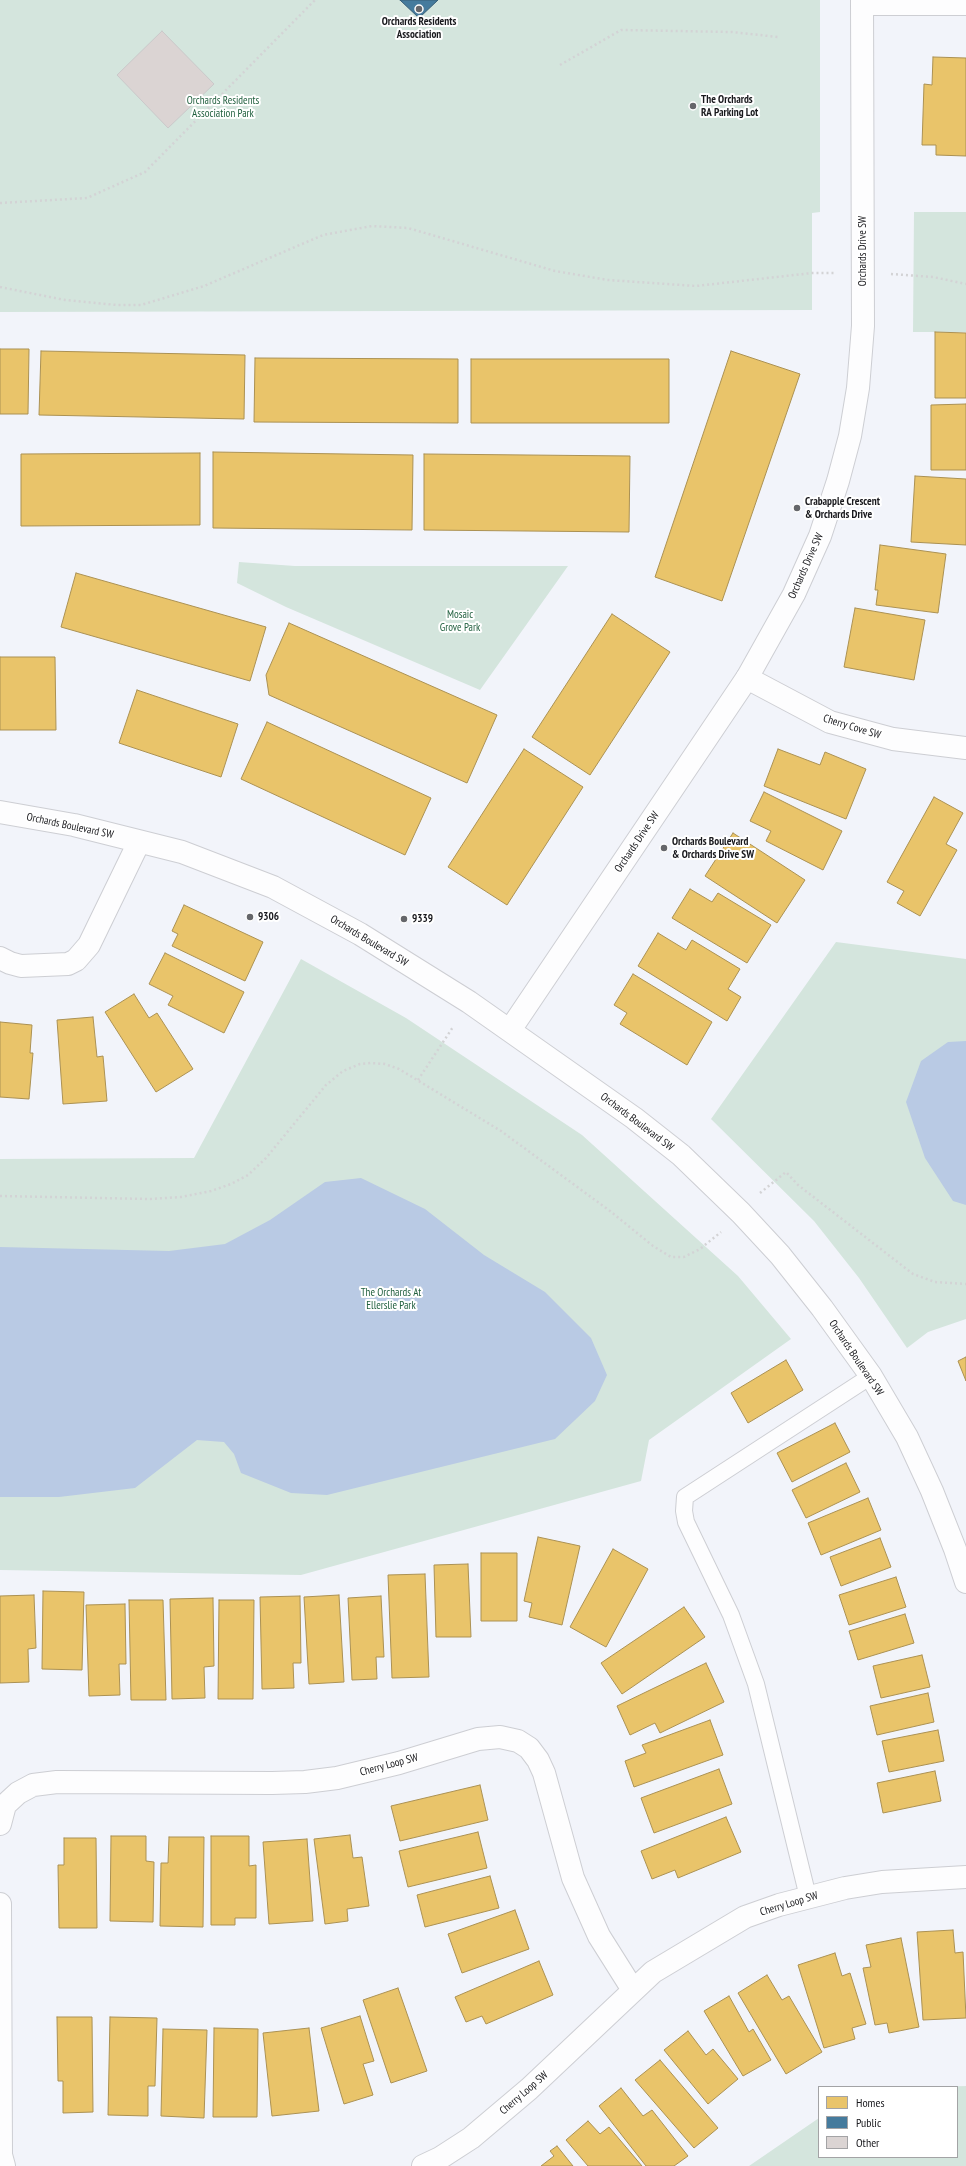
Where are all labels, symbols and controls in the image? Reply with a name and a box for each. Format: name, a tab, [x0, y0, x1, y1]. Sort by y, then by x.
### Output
marker: Orchards Residents Association	[414, 4, 424, 14]
place label: Orchards Residents Association	[382, 15, 456, 41]
place label: The Orchards RA Parking Lot	[701, 93, 758, 119]
park label: Orchards Residents Association Park	[187, 94, 259, 120]
marker: The Orchards RA Parking Lot	[688, 101, 698, 111]
street label: Orchards Drive SW	[856, 216, 870, 286]
place label: Crabapple Crescent & Orchards Drive	[805, 495, 880, 521]
marker: Crabapple Crescent & Orchards Drive	[792, 503, 802, 513]
street label: Orchards Drive SW	[786, 531, 826, 601]
park label: Mosaic Grove Park	[440, 608, 480, 634]
street label: Cherry Cove SW	[822, 712, 882, 742]
street label: Orchards Drive SW	[612, 809, 662, 875]
street label: Orchards Boulevard SW	[25, 810, 115, 842]
place label: Orchards Boulevard & Orchards Drive SW	[672, 835, 754, 861]
marker: Orchards Boulevard & Orchards Drive SW	[659, 843, 669, 853]
place label: 9306	[258, 910, 279, 924]
marker: 9306	[245, 912, 255, 922]
place label: 9339	[412, 912, 433, 926]
street label: Orchards Boulevard SW	[328, 913, 410, 969]
marker: 9339	[399, 914, 409, 924]
street label: Orchards Boulevard SW	[598, 1090, 676, 1154]
park label: The Orchards At Ellerslie Park	[361, 1286, 421, 1312]
street label: Orchards Boulevard SW	[826, 1318, 886, 1398]
street label: Cherry Loop SW	[358, 1751, 420, 1779]
street label: Cherry Loop SW	[759, 1889, 819, 1919]
street label: Cherry Loop SW	[497, 2068, 551, 2118]
legend	[818, 2086, 958, 2158]
text: Homes	[856, 2095, 884, 2110]
text: Public	[856, 2115, 881, 2130]
text: Other	[856, 2135, 879, 2150]

